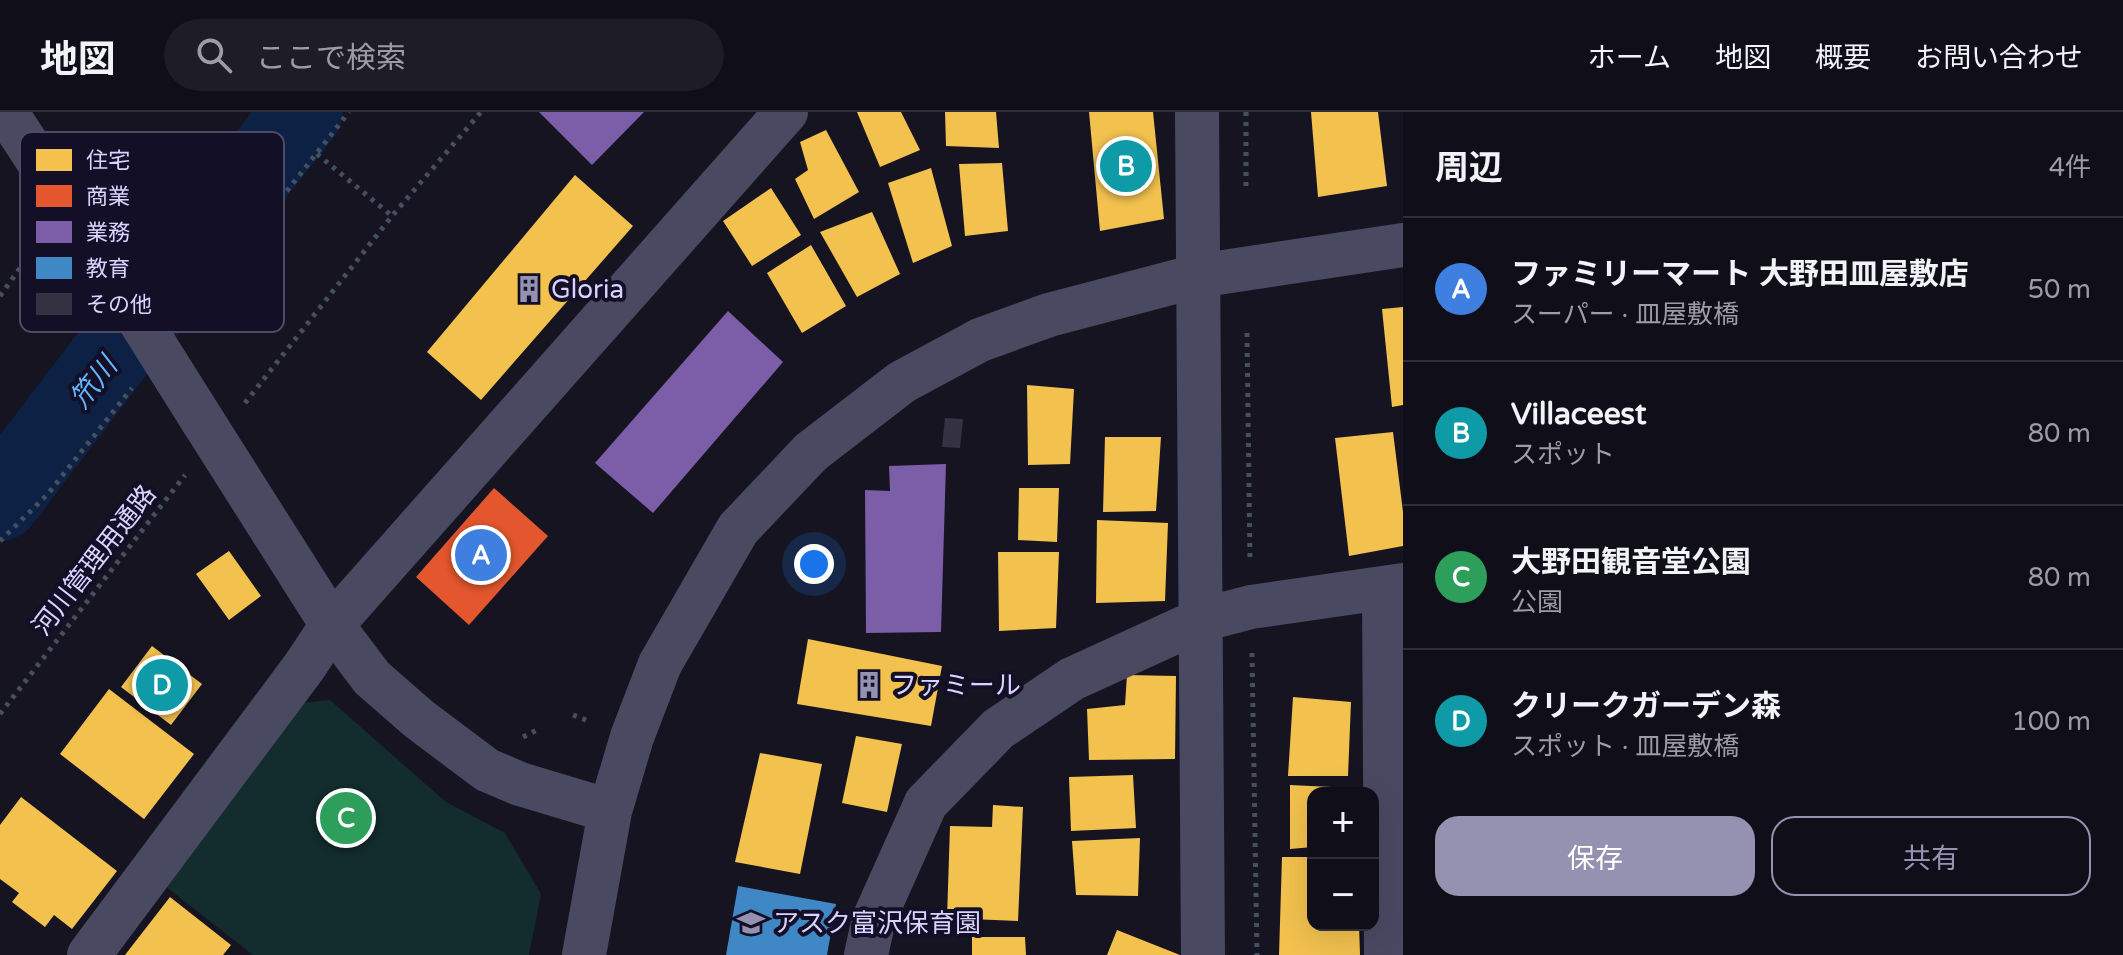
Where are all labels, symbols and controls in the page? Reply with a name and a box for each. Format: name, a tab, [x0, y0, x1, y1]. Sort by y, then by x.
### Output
search box	[164, 19, 724, 91]
icon: search	[192, 33, 236, 77]
text: 地図	[40, 37, 116, 83]
text: ここで検索	[256, 40, 406, 77]
text: ホーム	[1588, 41, 1671, 75]
text: 地図	[1715, 41, 1771, 75]
text: 概要	[1815, 41, 1871, 75]
text: お問い合わせ	[1915, 41, 2083, 75]
legend	[20, 132, 284, 332]
pin: B	[1100, 136, 1152, 196]
text: 住宅	[86, 148, 130, 174]
text: 周辺	[1435, 148, 1503, 189]
text: 4件	[2049, 152, 2091, 183]
text: 商業	[86, 184, 130, 210]
text: 業務	[86, 220, 130, 246]
text: 教育	[86, 256, 130, 282]
text: ファミリーマート 大野田皿屋敷店	[1511, 256, 1969, 293]
building icon: Gloria	[514, 274, 544, 304]
place label: Gloria	[551, 274, 624, 305]
text: A	[1451, 274, 1471, 305]
text: 50 m	[2028, 274, 2091, 305]
text: その他	[86, 292, 152, 318]
text: スーパー · 皿屋敷橋	[1511, 299, 1739, 330]
water label: 笊川	[63, 348, 126, 415]
text: Villaceest	[1511, 396, 1646, 433]
text: B	[1452, 418, 1470, 449]
text: 80 m	[2028, 418, 2091, 449]
text: スポット	[1511, 439, 1615, 470]
street label: 河川管理用通路	[26, 479, 163, 642]
pin: A	[455, 525, 507, 585]
your location	[794, 544, 834, 584]
text: 大野田観音堂公園	[1511, 544, 1751, 581]
text: C	[1452, 562, 1470, 593]
text: 80 m	[2028, 562, 2091, 593]
text: 公園	[1511, 587, 1563, 618]
pin: D	[136, 655, 188, 715]
building icon: ファミール	[854, 670, 884, 700]
place label: ファミール	[891, 670, 1021, 701]
text: クリークガーデン森	[1511, 688, 1781, 725]
text: D	[1451, 706, 1471, 737]
text: 100 m	[2011, 706, 2091, 737]
text: スポット · 皿屋敷橋	[1511, 731, 1739, 762]
map controls	[1307, 787, 1379, 931]
button: +	[1307, 787, 1379, 859]
pin: C	[320, 788, 372, 848]
button: 保存	[1435, 816, 1755, 896]
button: 共有	[1771, 816, 2091, 896]
button: −	[1307, 859, 1379, 931]
school or university icon: アスク富沢保育園	[736, 908, 766, 938]
place label: アスク富沢保育園	[773, 908, 981, 939]

